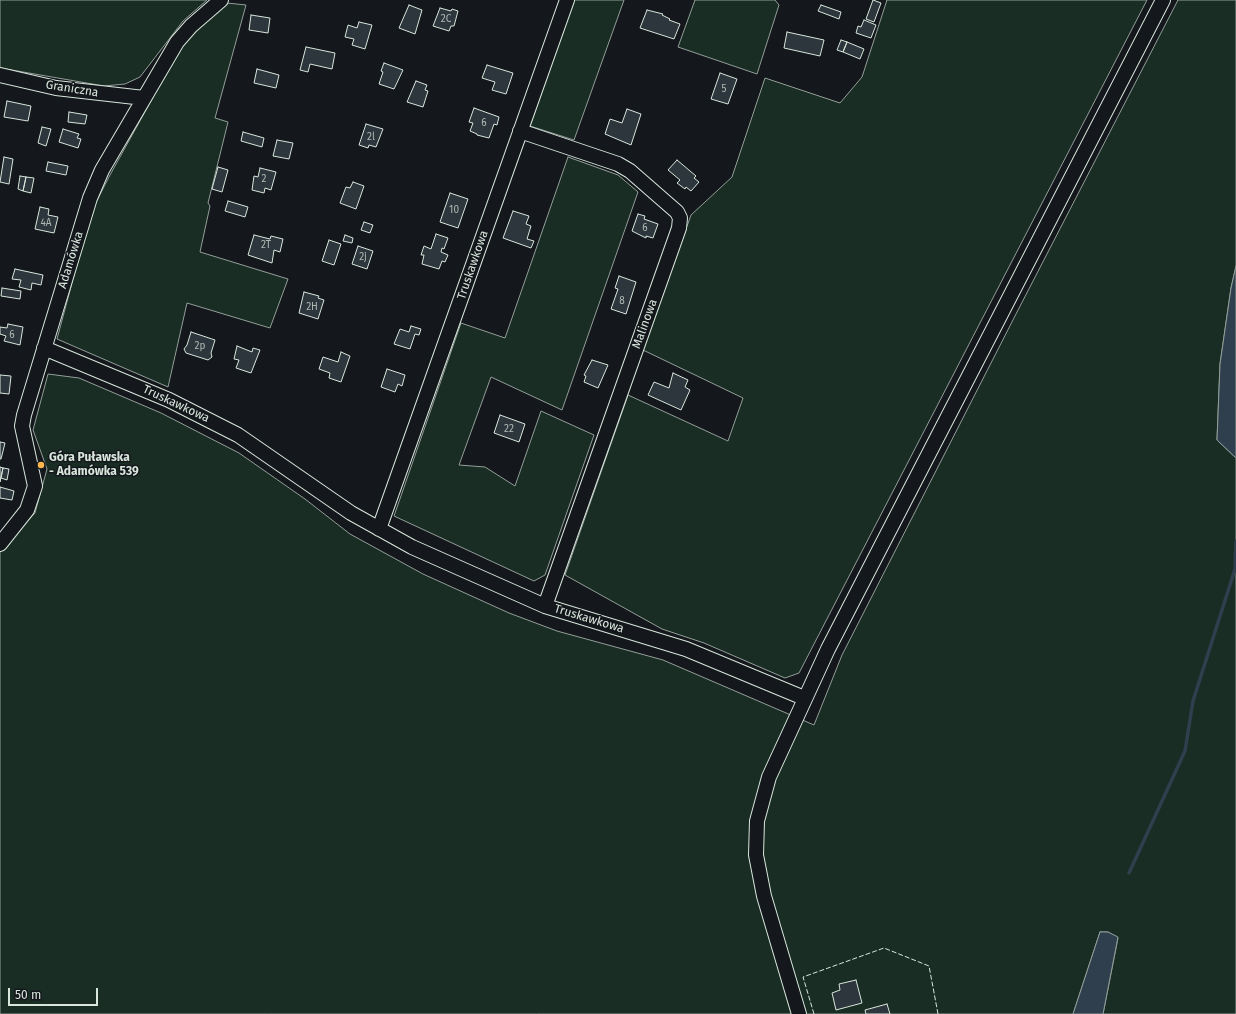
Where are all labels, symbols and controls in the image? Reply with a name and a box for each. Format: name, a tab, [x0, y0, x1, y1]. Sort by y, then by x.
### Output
house number: 2C	[441, 13, 451, 25]
street label: Graniczna	[45, 78, 99, 100]
house number: 5	[721, 83, 727, 95]
house number: 6	[481, 117, 487, 129]
house number: 2l	[367, 131, 375, 143]
house number: 2	[262, 173, 266, 185]
house number: 10	[449, 204, 459, 216]
house number: 4A	[40, 217, 52, 229]
house number: 6	[642, 222, 648, 234]
street label: Truskawkowa	[454, 229, 492, 301]
street label: Adamówka	[55, 230, 87, 290]
house number: 2T	[261, 239, 271, 251]
house number: 2j	[359, 251, 367, 263]
house number: 8	[619, 295, 625, 307]
street label: Malinowa	[629, 297, 661, 351]
house number: 2H	[306, 301, 318, 313]
house number: 6	[9, 329, 15, 341]
house number: 2p	[195, 340, 205, 352]
street label: Truskawkowa	[140, 382, 212, 426]
house number: 22	[504, 423, 514, 435]
place label: Góra Puławska - Adamówka 539	[49, 451, 139, 479]
marker: Góra Puławska - Adamówka 539	[36, 460, 46, 470]
street label: Truskawkowa	[552, 602, 626, 636]
scale bar	[10, 980, 100, 1006]
text: 50 m	[15, 988, 41, 1002]

